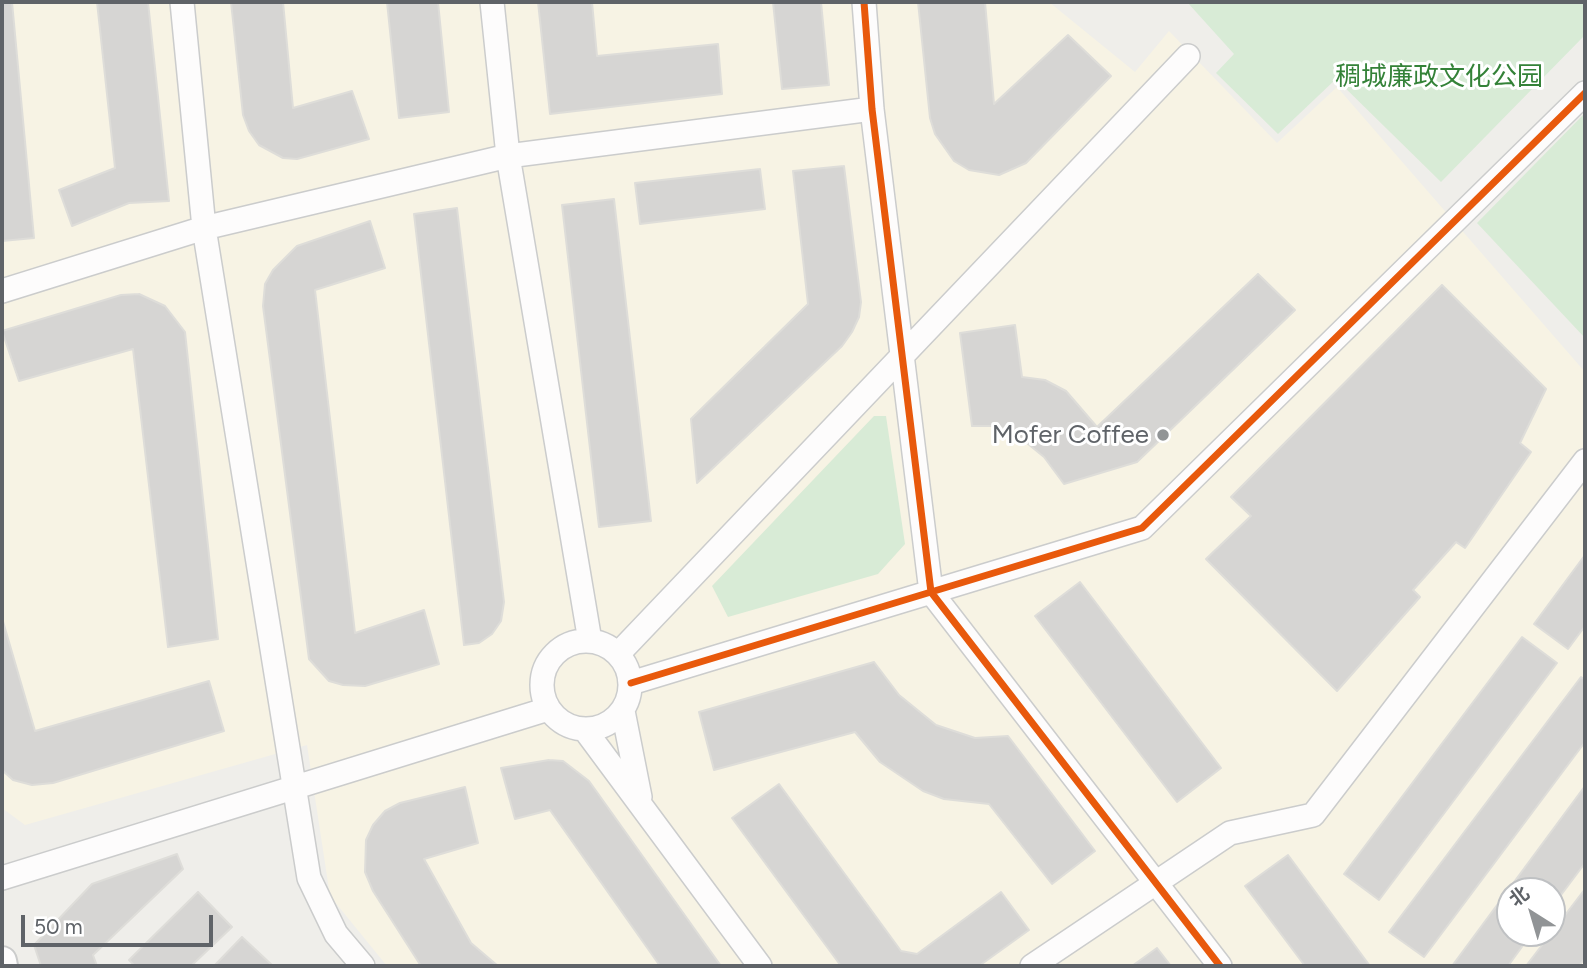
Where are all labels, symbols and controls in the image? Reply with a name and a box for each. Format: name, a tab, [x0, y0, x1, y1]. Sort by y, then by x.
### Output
park label: 稠城廉政文化公园	[1335, 61, 1543, 93]
place label: Mofer Coffee	[992, 419, 1149, 451]
marker: Mofer Coffee	[1155, 427, 1171, 443]
north arrow	[1496, 877, 1566, 947]
text: 北	[1505, 882, 1534, 911]
scale bar	[24, 902, 217, 946]
text: 50 m	[34, 914, 83, 939]

